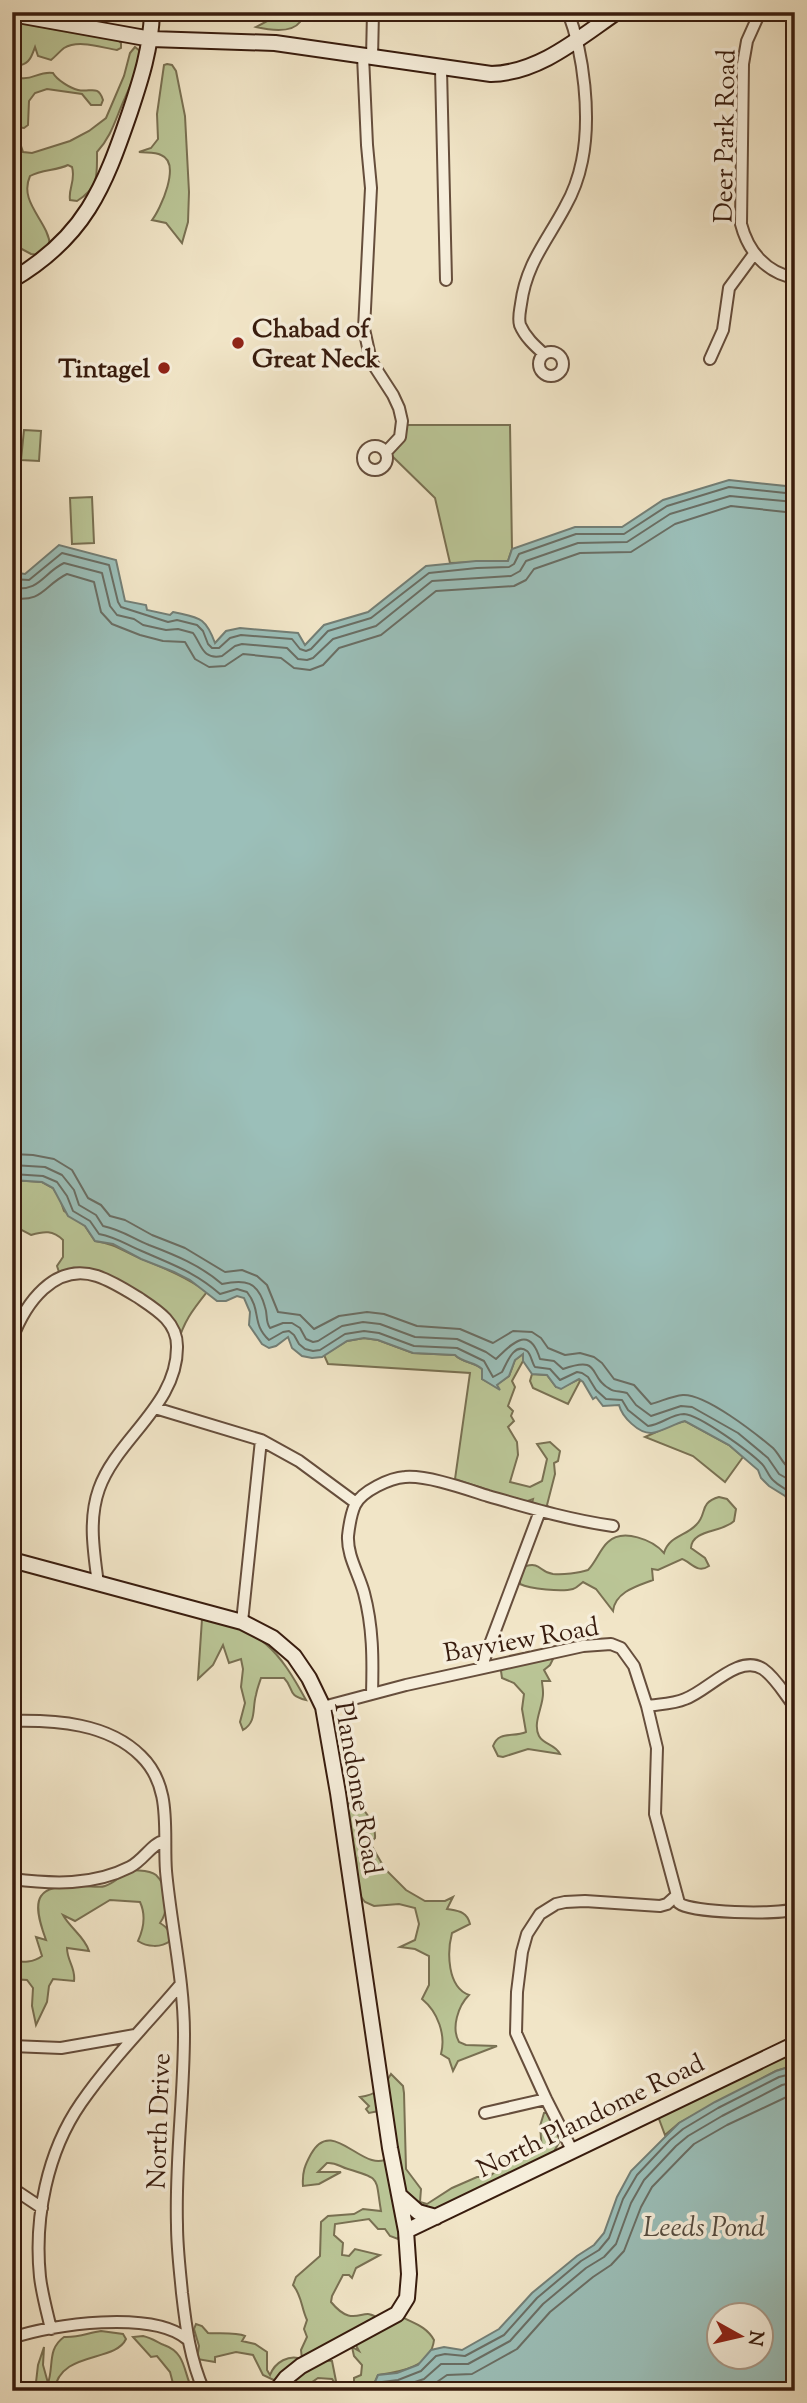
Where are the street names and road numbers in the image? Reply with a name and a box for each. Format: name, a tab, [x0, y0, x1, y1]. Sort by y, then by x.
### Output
street label: Deer Park Road	[706, 49, 747, 223]
street label: Bayview Road	[441, 1610, 602, 1673]
street label: Plandome Road	[323, 1699, 390, 1878]
street label: North Plandome Road	[471, 2046, 711, 2188]
street label: North Drive	[140, 2052, 181, 2190]

